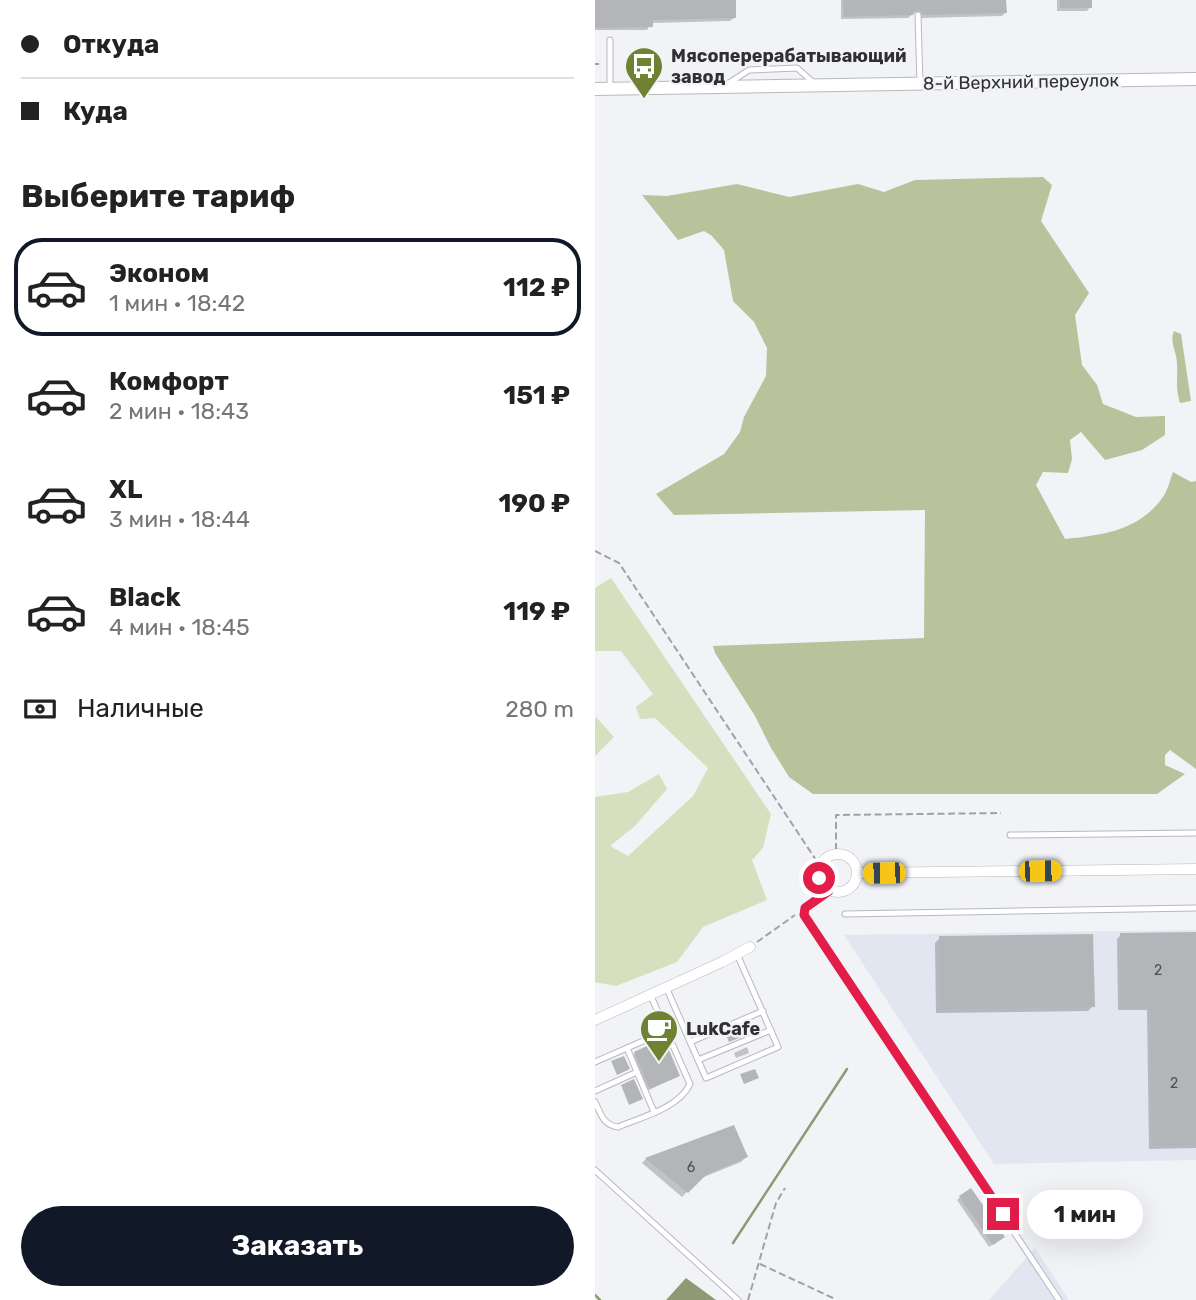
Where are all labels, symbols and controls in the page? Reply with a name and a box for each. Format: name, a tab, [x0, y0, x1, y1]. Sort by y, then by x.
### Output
text: Откуда	[63, 29, 159, 60]
bus stop icon: Мясоперерабатывающий завод	[623, 45, 665, 100]
place label: Мясоперерабатывающий завод	[671, 45, 906, 88]
street label: 8-й Верхний переулок	[923, 69, 1120, 95]
text: Куда	[63, 96, 128, 127]
text: Выберите тариф	[21, 177, 295, 215]
icon: car	[25, 256, 88, 319]
text: Эконом	[109, 258, 209, 289]
text: 112 ₽	[503, 272, 570, 303]
text: 1 мин · 18:42	[109, 289, 245, 317]
icon: car	[25, 364, 88, 427]
text: Комфорт	[109, 366, 229, 397]
text: 151 ₽	[503, 380, 570, 411]
text: 2 мин · 18:43	[109, 397, 249, 425]
icon: car	[25, 472, 88, 535]
text: XL	[109, 474, 142, 505]
text: 190 ₽	[498, 488, 570, 519]
text: 3 мин · 18:44	[109, 505, 250, 533]
icon: car	[25, 580, 88, 643]
text: Black	[109, 582, 181, 613]
text: 119 ₽	[503, 596, 570, 627]
text: 4 мин · 18:45	[109, 613, 250, 641]
icon: cash	[21, 690, 59, 728]
text: Наличные	[77, 693, 204, 724]
text: 280 m	[505, 695, 574, 723]
car	[1019, 860, 1062, 882]
route start	[803, 862, 835, 894]
car	[863, 862, 906, 884]
house number: 2	[1154, 962, 1162, 979]
cafe icon: LukCafe	[638, 1008, 680, 1063]
place label: LukCafe	[686, 1018, 761, 1040]
house number: 2	[1170, 1075, 1178, 1092]
house number: 6	[687, 1159, 695, 1176]
callout: 1 мин	[1027, 1190, 1143, 1238]
route end	[987, 1198, 1019, 1230]
text: 1 мин	[1054, 1200, 1116, 1228]
button: Заказать	[21, 1206, 574, 1286]

